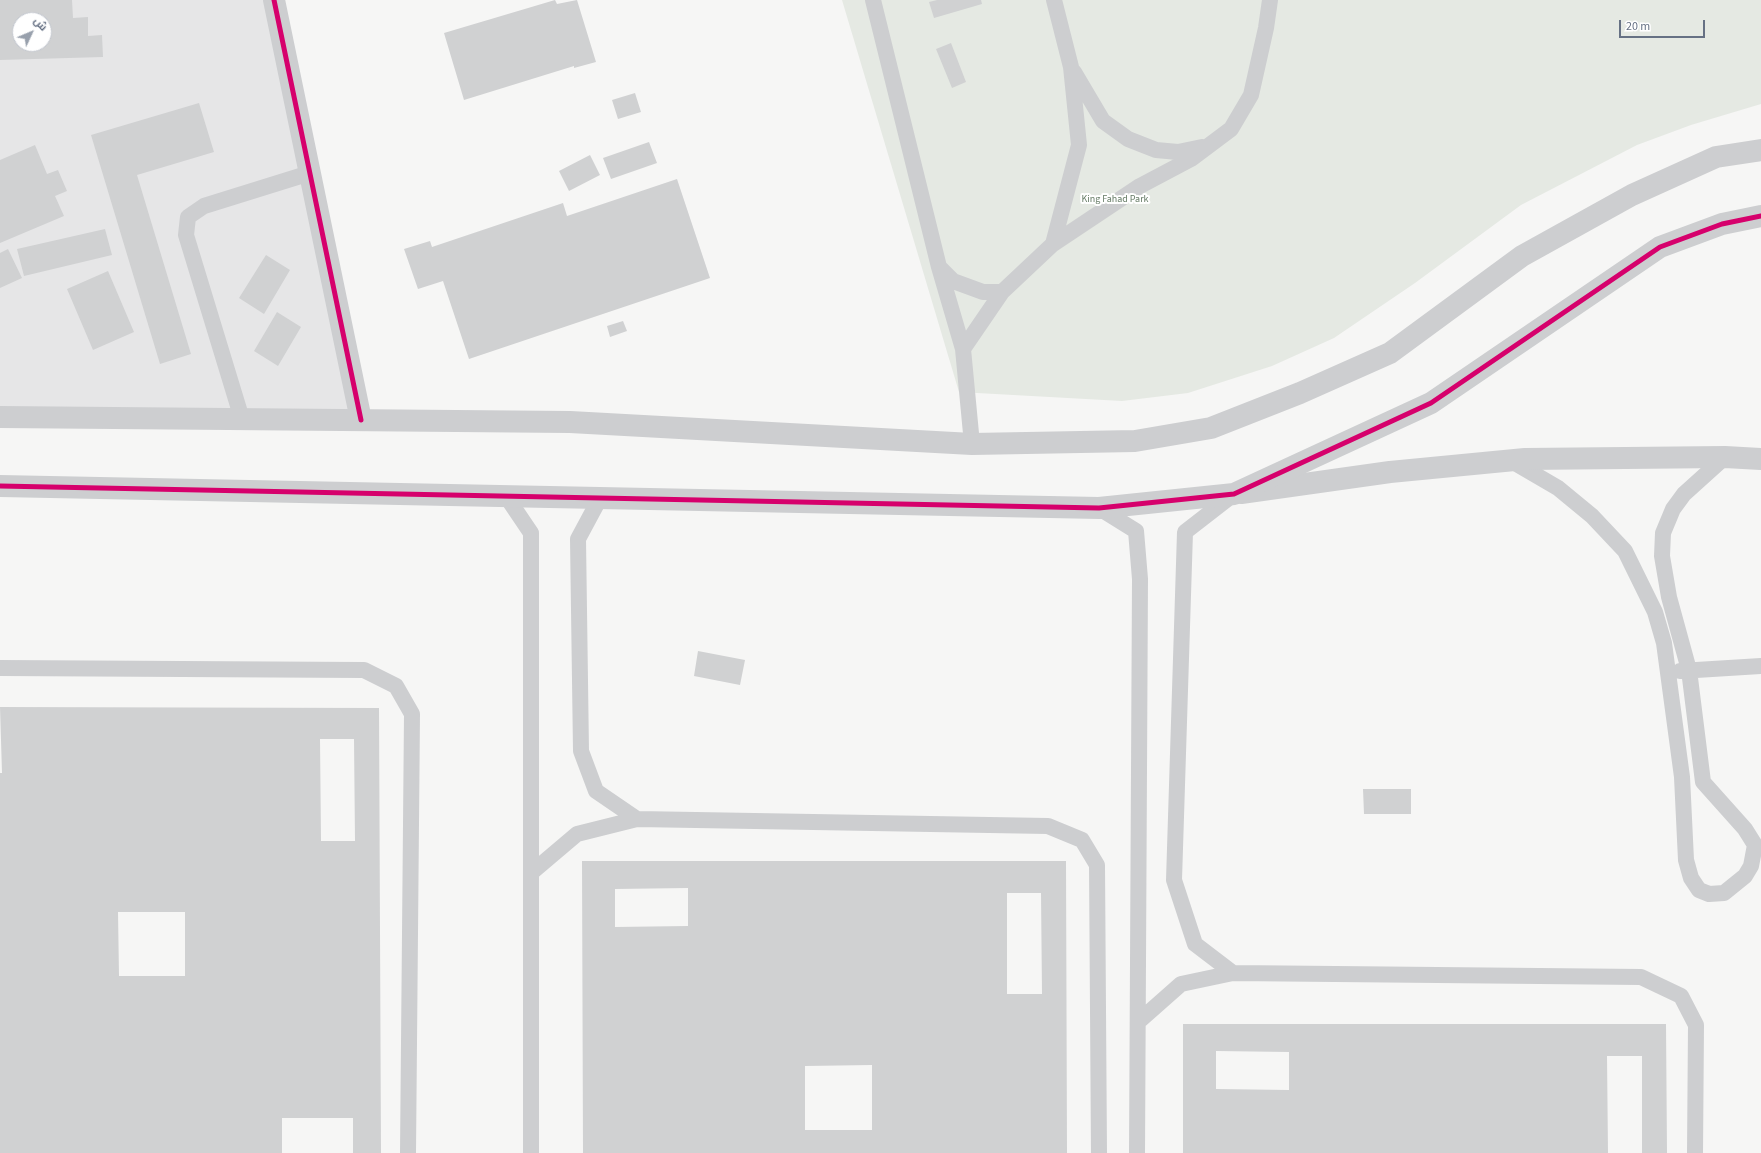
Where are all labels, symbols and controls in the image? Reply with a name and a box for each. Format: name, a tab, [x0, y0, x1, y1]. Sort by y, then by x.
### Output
north arrow	[12, 12, 52, 52]
scale bar	[1621, 12, 1707, 38]
text: ش	[30, 14, 51, 34]
text: 20 m	[1626, 18, 1650, 35]
park label: King Fahad Park	[1081, 194, 1149, 206]

